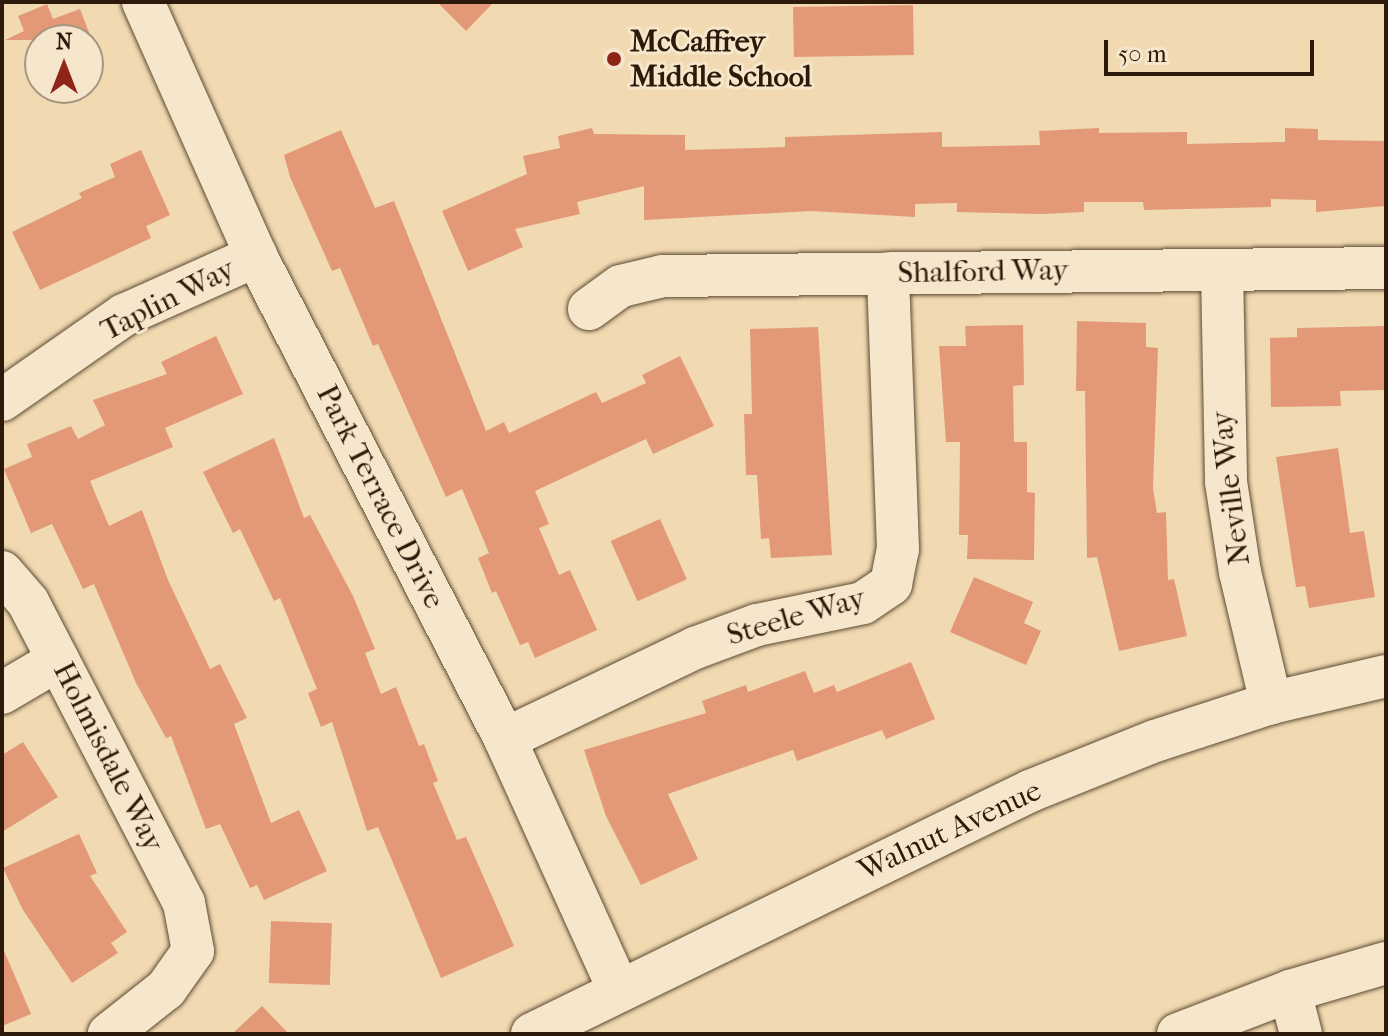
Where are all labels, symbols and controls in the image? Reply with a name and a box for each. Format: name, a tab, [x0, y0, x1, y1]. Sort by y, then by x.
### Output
north arrow	[24, 24, 104, 104]
place label: McCaffrey Middle School	[630, 24, 812, 94]
scale bar	[1108, 24, 1318, 74]
text: N	[56, 29, 72, 55]
text: 50 m	[1118, 40, 1167, 68]
marker: McCaffrey Middle School	[605, 50, 623, 68]
street label: Taplin Way	[95, 251, 241, 349]
street label: Shalford Way	[897, 253, 1069, 291]
street label: Park Terrace Drive	[308, 379, 452, 615]
street label: Neville Way	[1204, 409, 1258, 567]
street label: Steele Way	[723, 580, 869, 654]
street label: Holmisdale Way	[45, 656, 171, 858]
street label: Walnut Avenue	[853, 773, 1047, 889]

